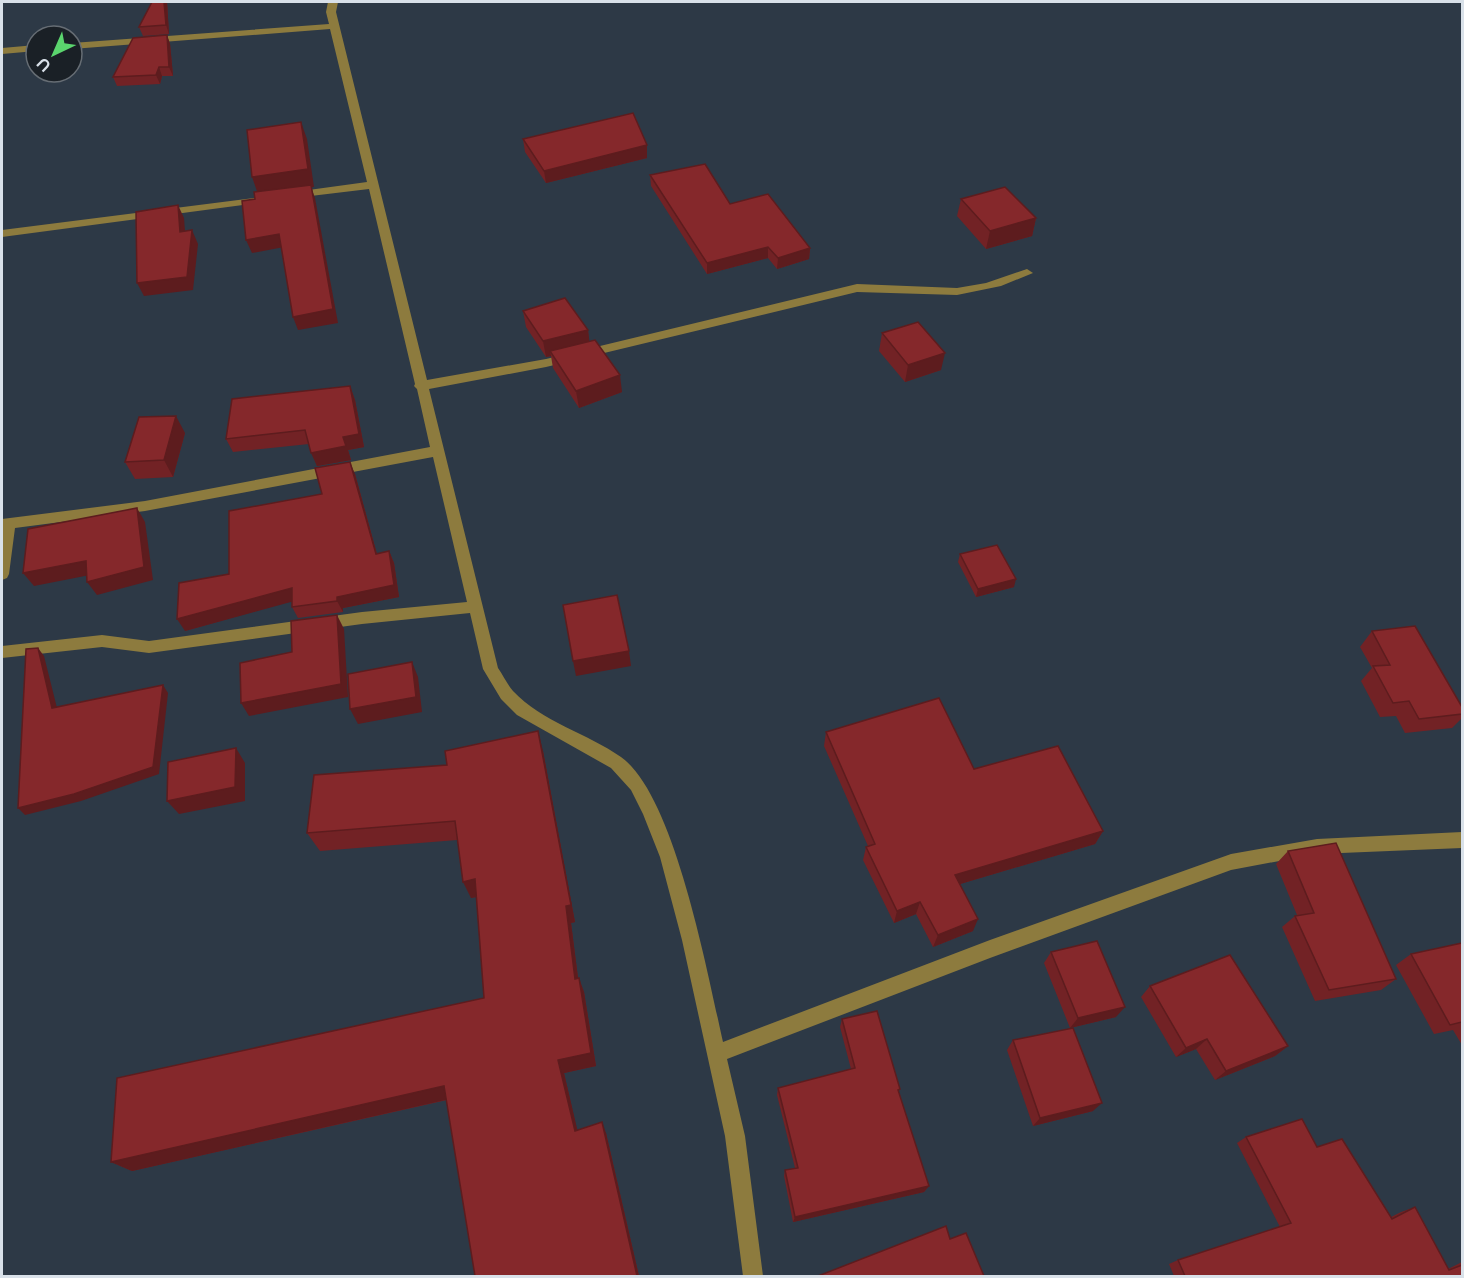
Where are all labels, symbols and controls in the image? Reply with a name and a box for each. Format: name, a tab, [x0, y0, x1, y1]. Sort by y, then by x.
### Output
north arrow	[24, 24, 84, 84]
text: U	[33, 53, 55, 75]

